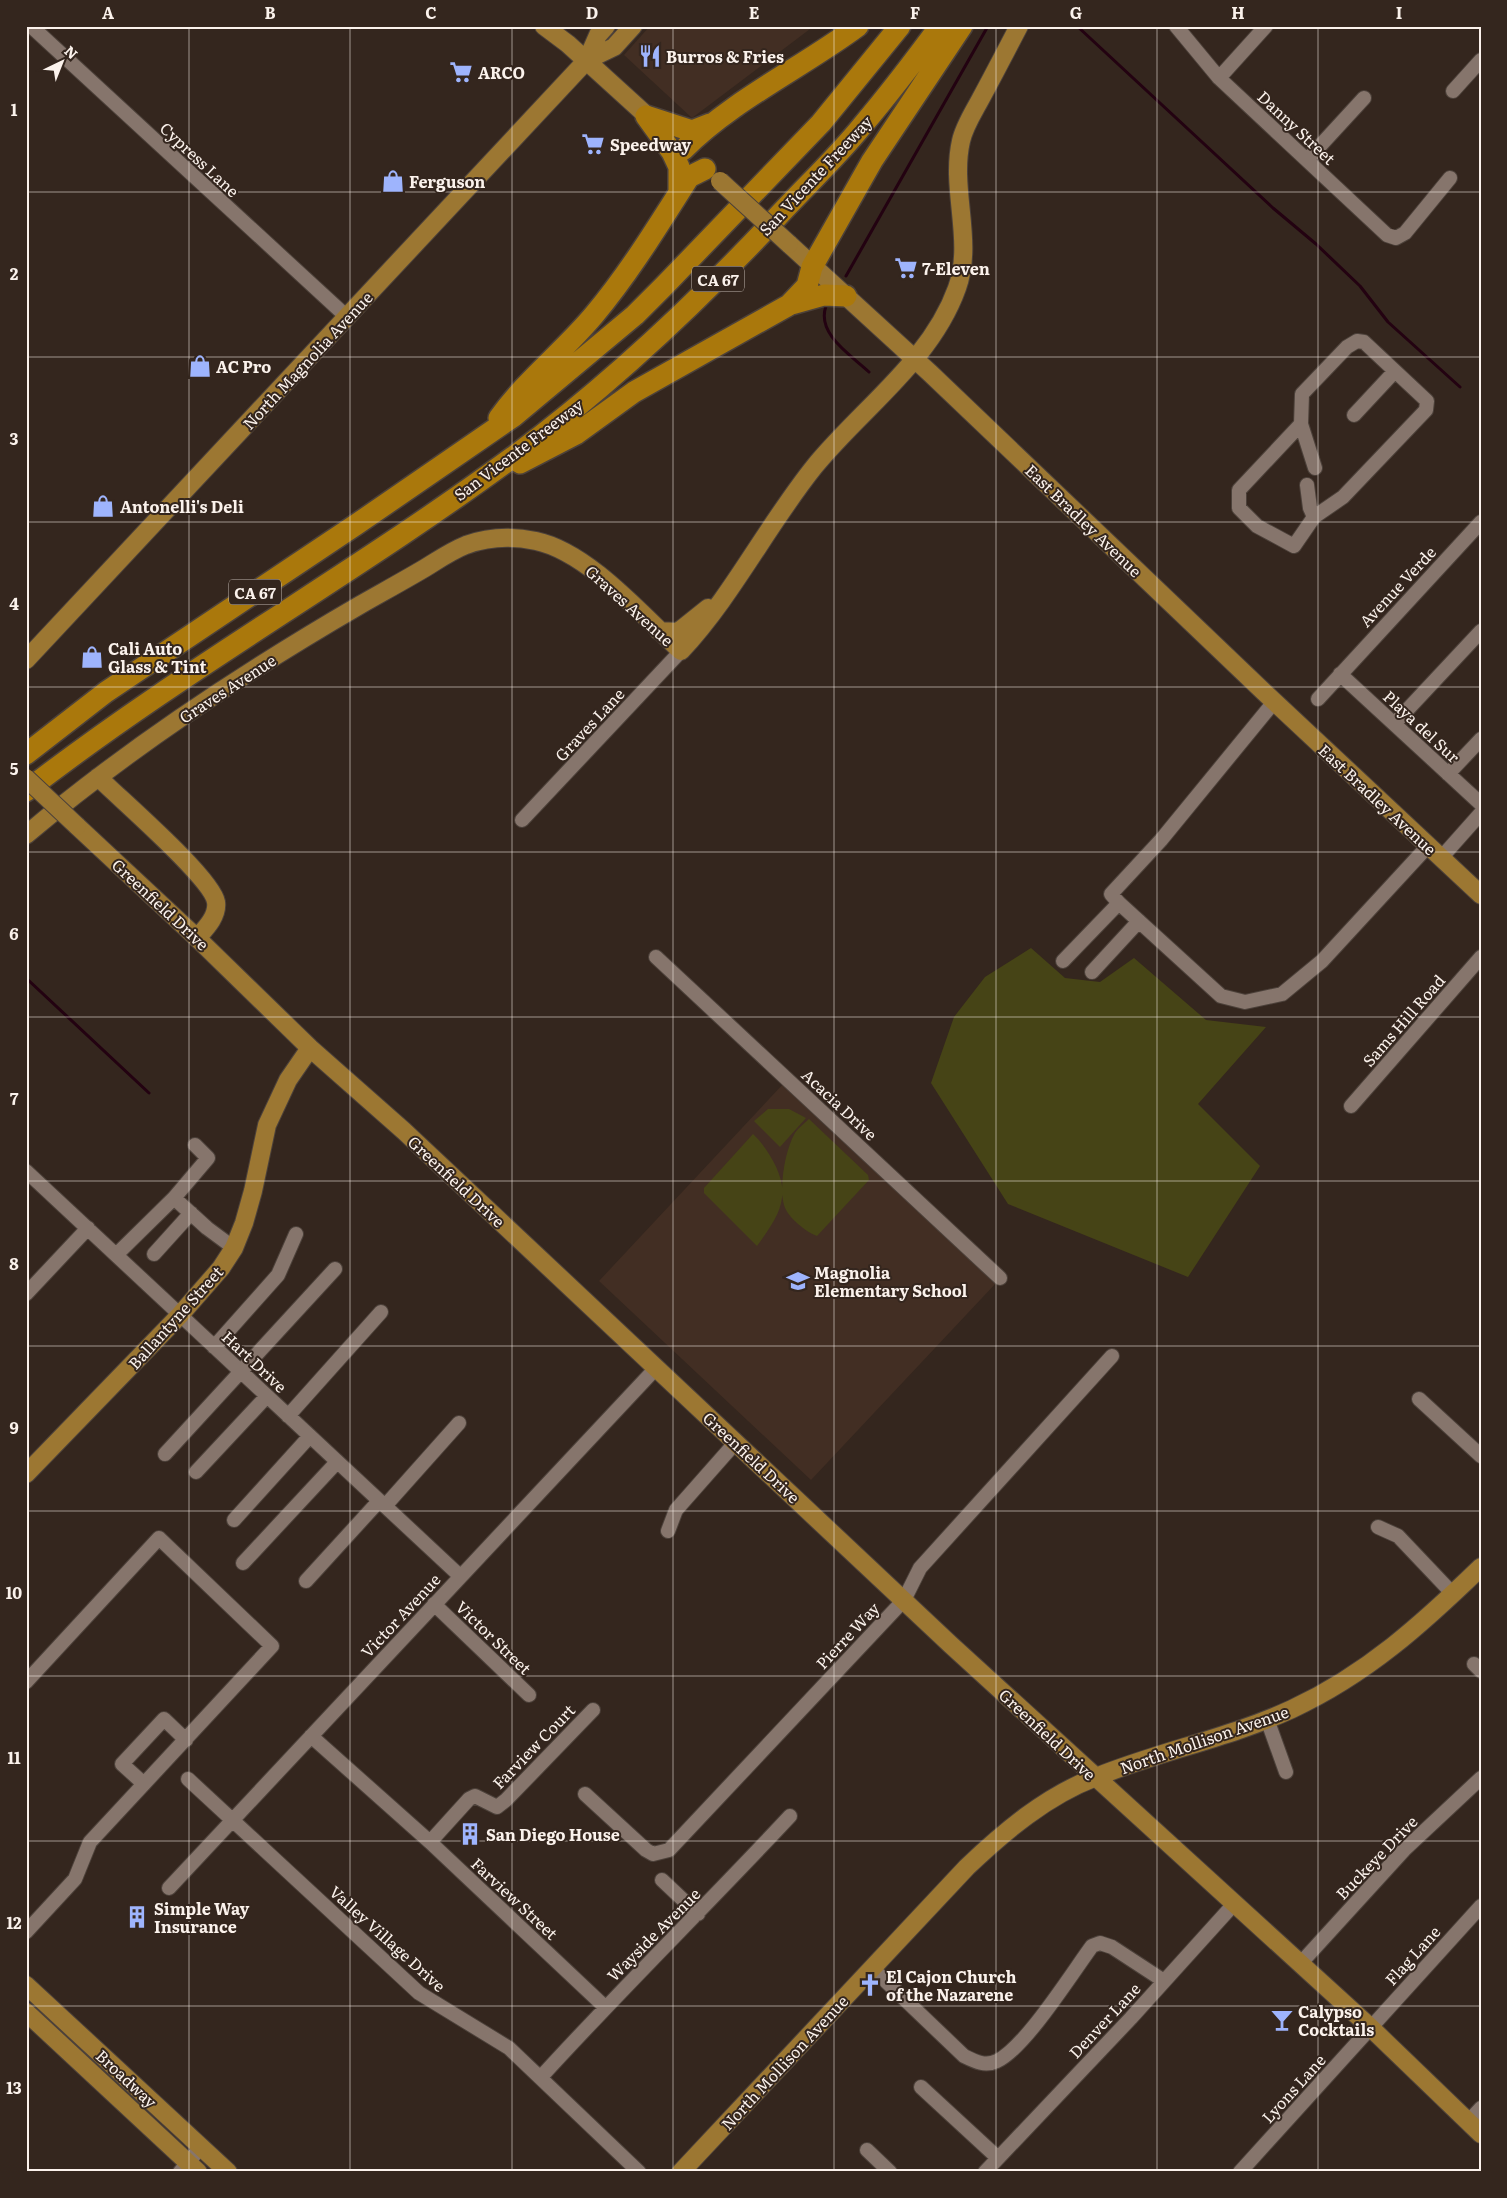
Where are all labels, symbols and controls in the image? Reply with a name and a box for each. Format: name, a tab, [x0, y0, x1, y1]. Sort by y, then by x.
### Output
text: A	[102, 0, 114, 24]
text: B	[264, 0, 276, 24]
text: C	[425, 0, 437, 24]
text: D	[586, 0, 598, 24]
text: E	[749, 0, 760, 24]
text: F	[910, 0, 920, 24]
text: G	[1070, 0, 1082, 24]
text: H	[1231, 0, 1245, 24]
text: I	[1396, 0, 1402, 24]
north arrow	[38, 38, 88, 88]
text: N	[60, 40, 83, 63]
restaurant icon: Burros & Fries	[637, 43, 663, 69]
place label: Burros & Fries	[666, 44, 784, 68]
supermarket icon: ARCO	[448, 59, 474, 85]
place label: ARCO	[478, 60, 525, 84]
street label: Danny Street	[1253, 84, 1342, 170]
text: 1	[11, 97, 18, 121]
street label: San Vicente Freeway	[753, 109, 878, 240]
street label: Cypress Lane	[155, 116, 245, 202]
supermarket icon: Speedway	[580, 131, 606, 157]
place label: Speedway	[610, 132, 691, 156]
shop icon: Ferguson	[380, 168, 406, 194]
place label: Ferguson	[409, 169, 485, 193]
supermarket icon: 7-Eleven	[893, 255, 919, 281]
place label: 7-Eleven	[922, 256, 990, 280]
text: 2	[10, 261, 19, 285]
road number: CA 67	[692, 266, 744, 292]
street label: North Magnolia Avenue	[236, 286, 378, 434]
shop icon: AC Pro	[187, 353, 213, 379]
place label: AC Pro	[216, 354, 271, 378]
street label: San Vicente Freeway	[448, 392, 588, 506]
text: 3	[10, 426, 19, 450]
street label: East Bradley Avenue	[1020, 458, 1148, 582]
shop icon: Antonelli's Deli	[90, 493, 116, 519]
place label: Antonelli's Deli	[120, 494, 244, 518]
street label: Avenue Verde	[1353, 540, 1441, 632]
street label: Graves Avenue	[581, 559, 679, 651]
road number: CA 67	[229, 580, 281, 604]
text: 4	[9, 591, 19, 615]
place label: Cali Auto Glass & Tint	[108, 636, 206, 678]
shop icon: Cali Auto Glass & Tint	[79, 644, 105, 670]
street label: Graves Avenue	[174, 648, 280, 728]
street label: Graves Lane	[549, 682, 629, 766]
street label: Playa del Sur	[1378, 684, 1466, 768]
street label: East Bradley Avenue	[1314, 738, 1442, 860]
text: 5	[10, 756, 19, 780]
street label: Greenfield Drive	[107, 853, 215, 955]
text: 6	[9, 921, 19, 945]
street label: Sams Hill Road	[1356, 969, 1450, 1071]
street label: Acacia Drive	[797, 1063, 883, 1145]
text: 7	[10, 1086, 19, 1110]
street label: Greenfield Drive	[403, 1130, 511, 1232]
text: 8	[9, 1251, 19, 1275]
street label: Ballantyne Street	[122, 1260, 228, 1374]
place label: Magnolia Elementary School	[814, 1260, 968, 1302]
school or university icon: Magnolia Elementary School	[785, 1268, 811, 1294]
street label: Hart Drive	[217, 1325, 293, 1397]
street label: Greenfield Drive	[698, 1406, 806, 1508]
text: 9	[9, 1415, 19, 1439]
street label: Victor Avenue	[355, 1568, 445, 1662]
text: 10	[6, 1580, 22, 1604]
street label: Victor Street	[451, 1595, 538, 1680]
street label: Pierre Way	[810, 1596, 885, 1674]
street label: Greenfield Drive	[994, 1683, 1102, 1785]
street label: Farview Court	[486, 1698, 580, 1794]
street label: North Mollison Avenue	[1116, 1699, 1292, 1779]
text: 11	[7, 1745, 21, 1769]
street label: Buckeye Drive	[1330, 1810, 1422, 1904]
building icon: San Diego House	[457, 1821, 483, 1847]
place label: San Diego House	[486, 1822, 620, 1846]
street label: Farview Street	[466, 1851, 564, 1945]
street label: Valley Village Drive	[325, 1879, 451, 1997]
street label: Wayside Avenue	[601, 1882, 705, 1986]
place label: Simple Way Insurance	[154, 1896, 249, 1938]
building icon: Simple Way Insurance	[124, 1904, 150, 1930]
text: 12	[6, 1910, 22, 1934]
street label: Flag Lane	[1379, 1920, 1445, 1990]
place label: El Cajon Church of the Nazarene	[886, 1964, 1016, 2006]
church icon: El Cajon Church of the Nazarene	[857, 1972, 883, 1998]
street label: Denver Lane	[1063, 1977, 1145, 2063]
street label: North Mollison Avenue	[715, 1989, 853, 2135]
place label: Calypso Cocktails	[1298, 1999, 1374, 2041]
bar icon: Calypso Cocktails	[1269, 2007, 1295, 2033]
street label: Broadway	[91, 2043, 164, 2113]
street label: Lyons Lane	[1255, 2048, 1331, 2128]
text: 13	[6, 2075, 22, 2099]

